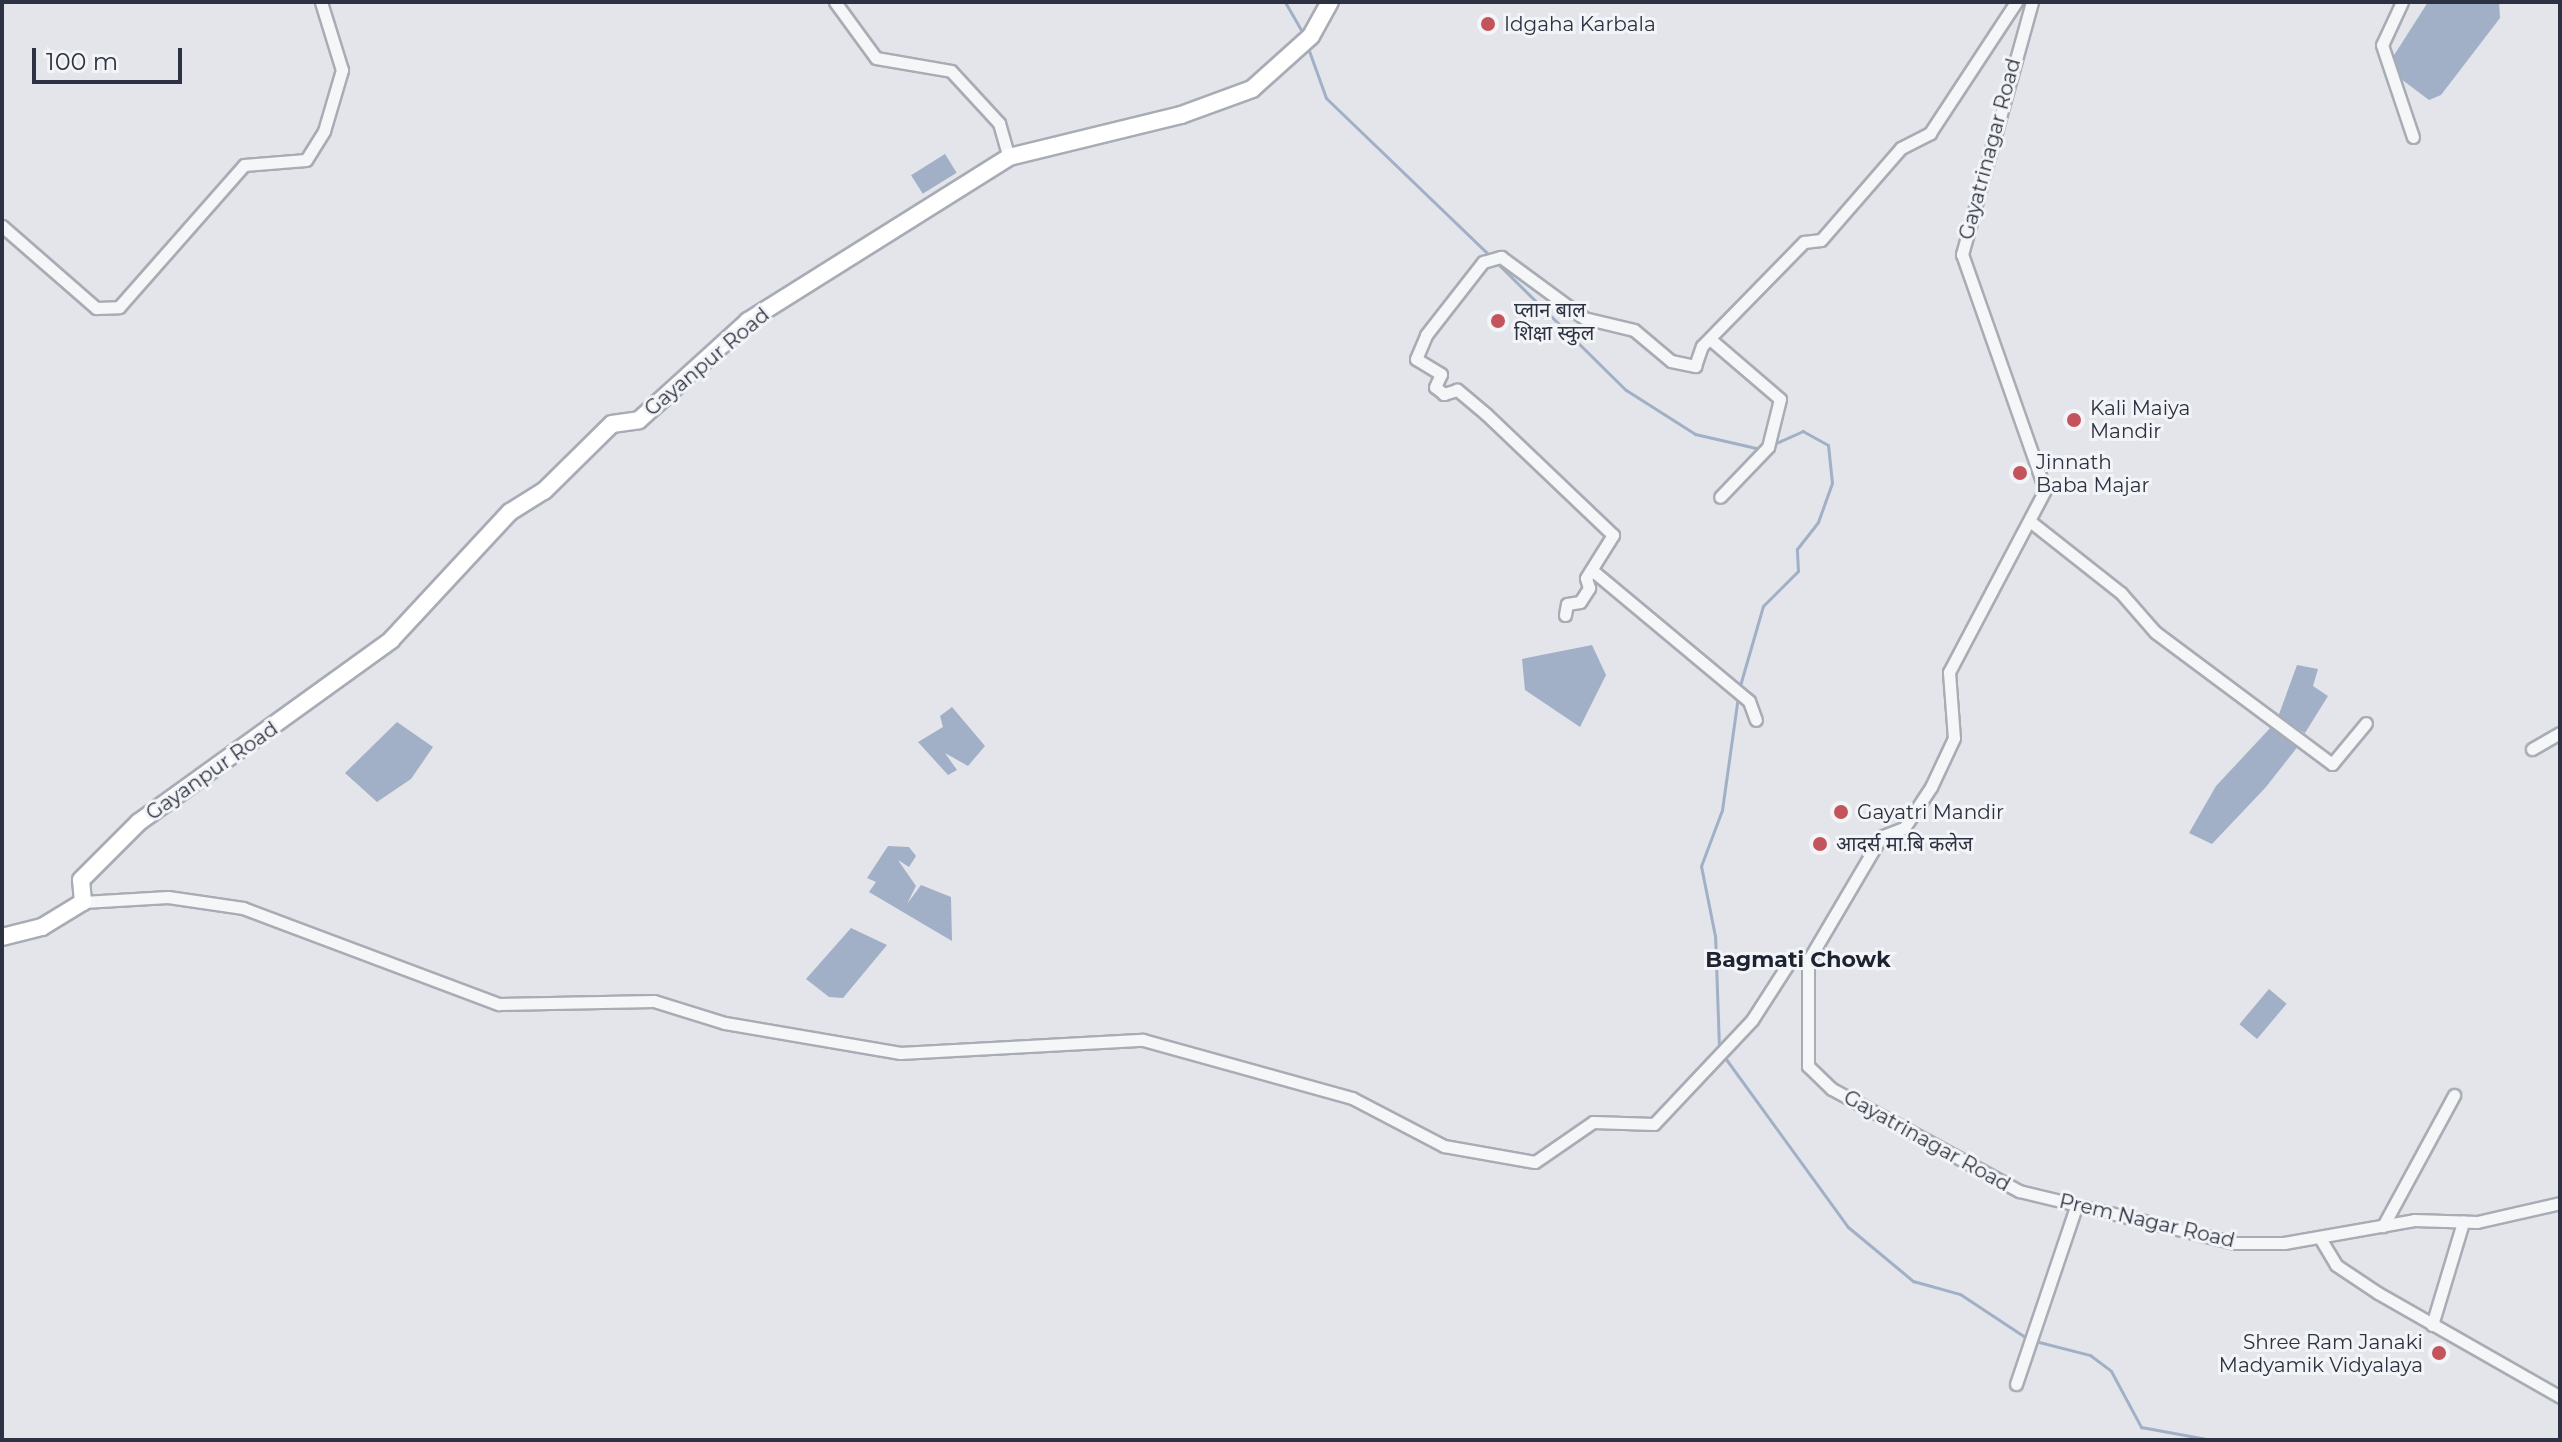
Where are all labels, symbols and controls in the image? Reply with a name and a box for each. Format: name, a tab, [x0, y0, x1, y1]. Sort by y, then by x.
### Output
place label: Idgaha Karbala	[1504, 12, 1656, 36]
marker: Idgaha Karbala	[1479, 15, 1497, 33]
scale bar	[36, 32, 186, 82]
text: 100 m	[46, 47, 118, 76]
street label: Gayatrinagar Road	[1954, 56, 2026, 242]
place label: प्लान बाल शिक्षा स्कुल	[1514, 298, 1594, 345]
street label: Gayanpur Road	[640, 303, 774, 421]
marker: प्लान बाल शिक्षा स्कुल	[1489, 312, 1507, 330]
place label: Kali Maiya Mandir	[2090, 396, 2190, 443]
marker: Kali Maiya Mandir	[2065, 411, 2083, 429]
place label: Jinnath Baba Majar	[2036, 450, 2150, 497]
marker: Jinnath Baba Majar	[2011, 464, 2029, 482]
street label: Gayanpur Road	[142, 717, 282, 825]
place label: Gayatri Mandir	[1857, 800, 2004, 824]
marker: Gayatri Mandir	[1832, 803, 1850, 821]
place label: आदर्स मा.बि कलेज	[1836, 832, 1973, 856]
marker: आदर्स मा.बि कलेज	[1811, 835, 1829, 853]
district label: Bagmati Chowk	[1705, 947, 1891, 973]
street label: Gayatrinagar Road	[1839, 1085, 2015, 1197]
street label: Prem Nagar Road	[2057, 1189, 2237, 1253]
place label: Shree Ram Janaki Madyamik Vidyalaya	[2219, 1330, 2423, 1377]
marker: Shree Ram Janaki Madyamik Vidyalaya	[2430, 1344, 2448, 1362]

